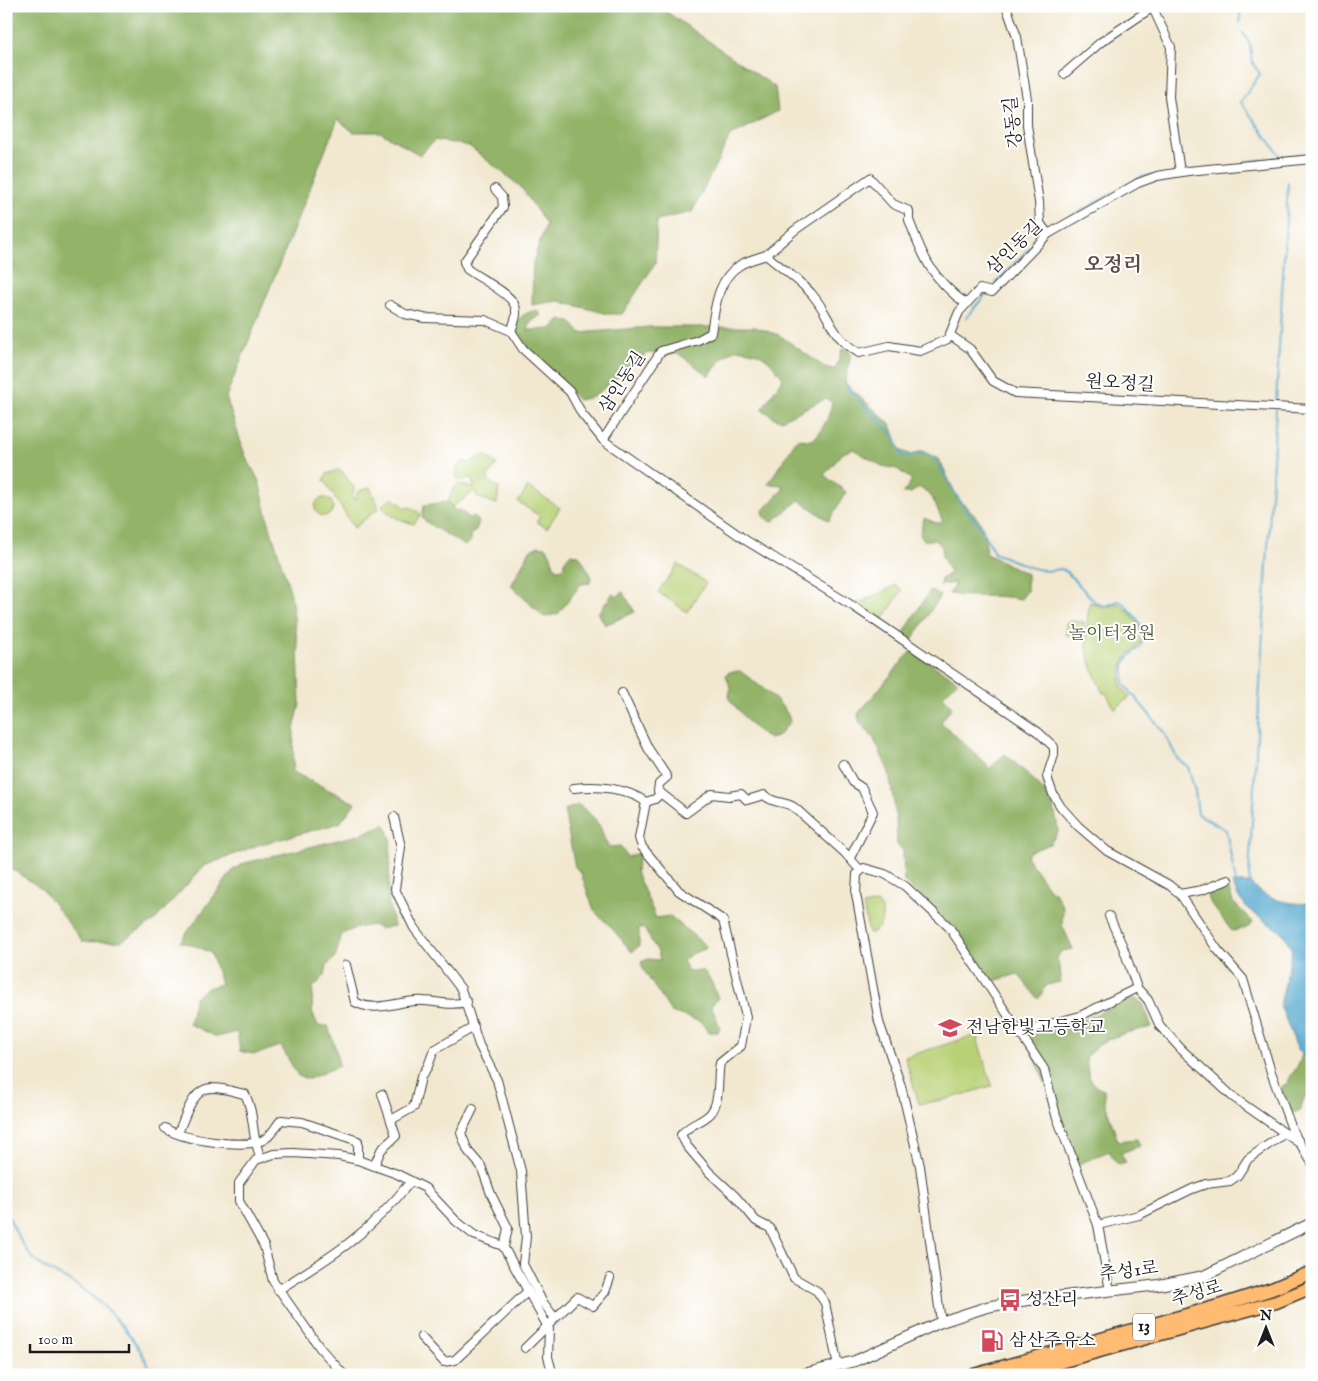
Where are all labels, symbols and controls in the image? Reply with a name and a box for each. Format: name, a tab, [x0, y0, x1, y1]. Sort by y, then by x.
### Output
street label: 강동길	[1000, 95, 1028, 149]
street label: 삼인동길	[982, 216, 1048, 280]
district label: 오정리	[1084, 253, 1142, 278]
street label: 삼인동길	[594, 348, 652, 418]
street label: 원오정길	[1085, 371, 1155, 397]
park label: 놀이터정원	[1069, 623, 1155, 646]
school or university icon: 전남한빛고등학교	[937, 1015, 963, 1041]
place label: 전남한빛고등학교	[966, 1017, 1106, 1040]
street label: 추성1로	[1098, 1257, 1160, 1287]
street label: 추성로	[1169, 1276, 1225, 1312]
bus stop icon: 성산리	[997, 1287, 1023, 1313]
place label: 성산리	[1026, 1289, 1078, 1312]
north arrow	[1240, 1304, 1290, 1354]
text: N	[1259, 1307, 1272, 1325]
road number: 13	[1133, 1314, 1155, 1340]
scale bar	[30, 1321, 129, 1353]
fuel station icon: 삼산주유소	[979, 1328, 1005, 1354]
text: 100 m	[38, 1330, 74, 1349]
place label: 삼산주유소	[1009, 1330, 1096, 1353]

